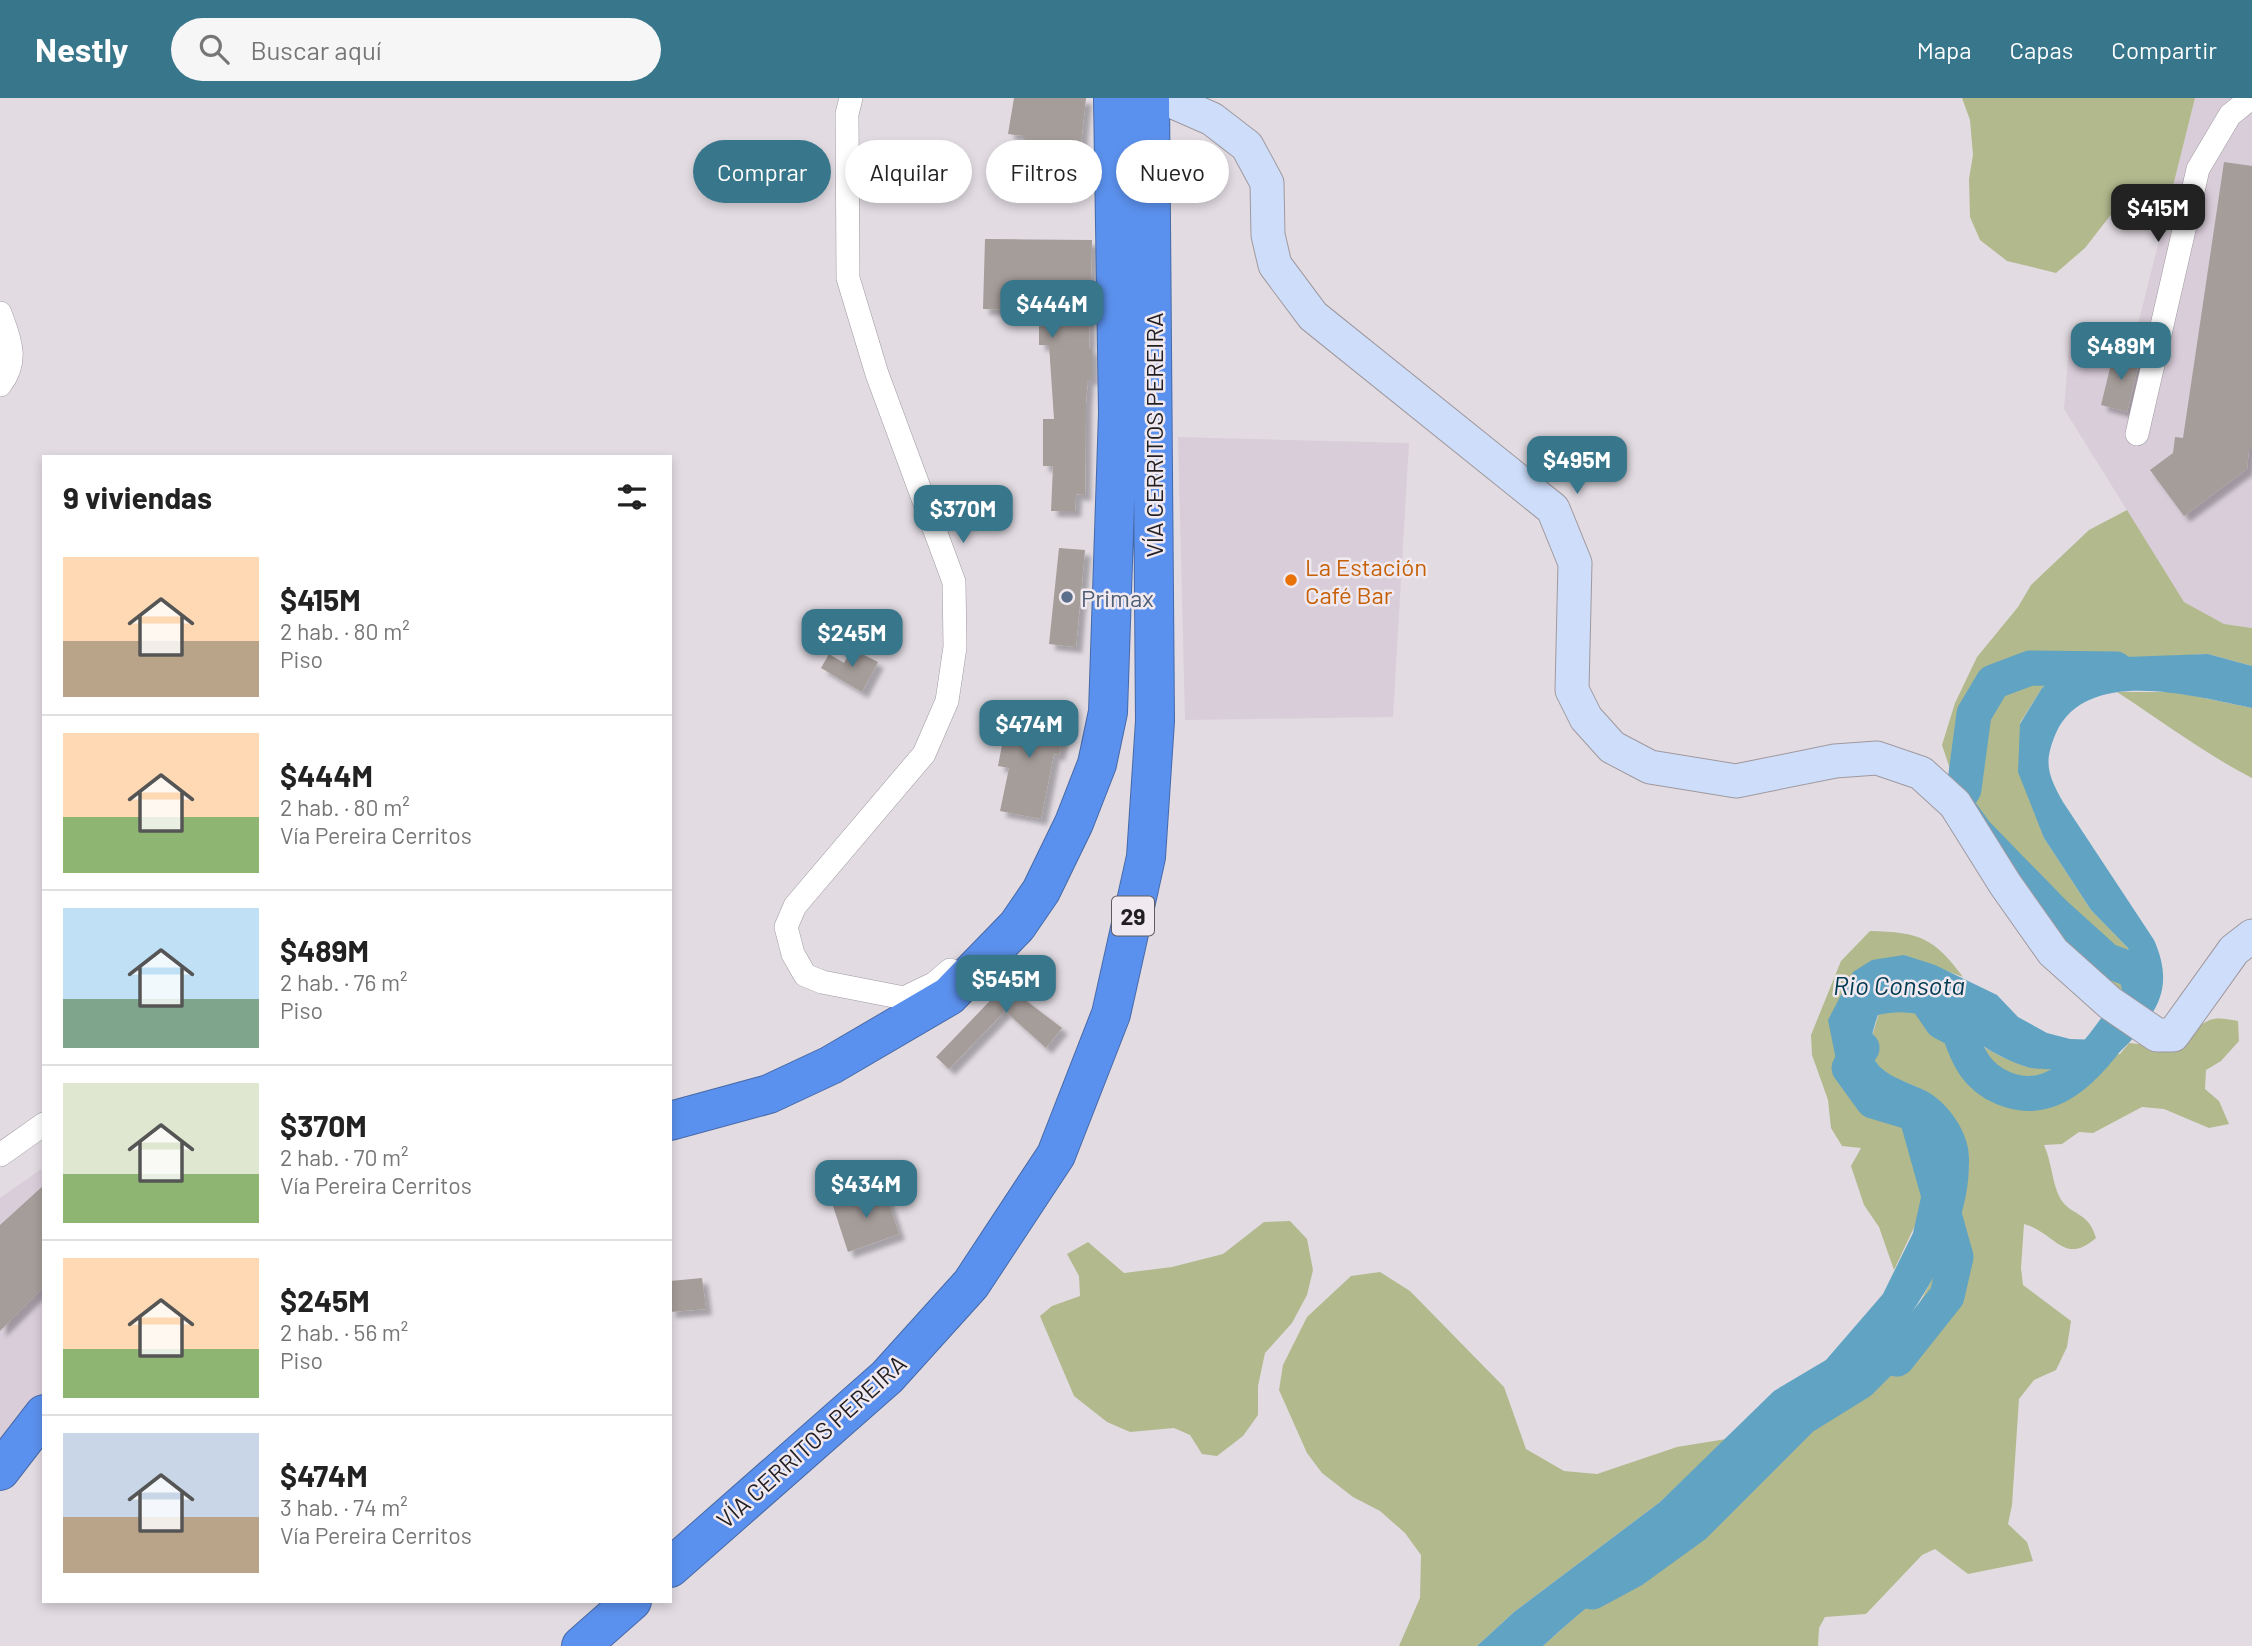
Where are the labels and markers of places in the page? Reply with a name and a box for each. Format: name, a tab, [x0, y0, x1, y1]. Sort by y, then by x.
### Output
pin: $415M	[2109, 184, 2207, 244]
pin: $444M	[1003, 280, 1101, 340]
pin: $489M	[2072, 322, 2170, 382]
pin: $495M	[1528, 436, 1626, 496]
pin: $370M	[914, 486, 1012, 545]
place label: La Estación Café Bar	[1305, 552, 1427, 609]
marker: La Estación Café Bar	[1283, 572, 1299, 588]
place label: Primax	[1081, 583, 1154, 612]
marker: Primax	[1059, 589, 1075, 605]
pin: $245M	[803, 610, 901, 669]
pin: $474M	[980, 700, 1078, 760]
pin: $545M	[957, 956, 1055, 1015]
pin: $434M	[817, 1160, 915, 1220]

